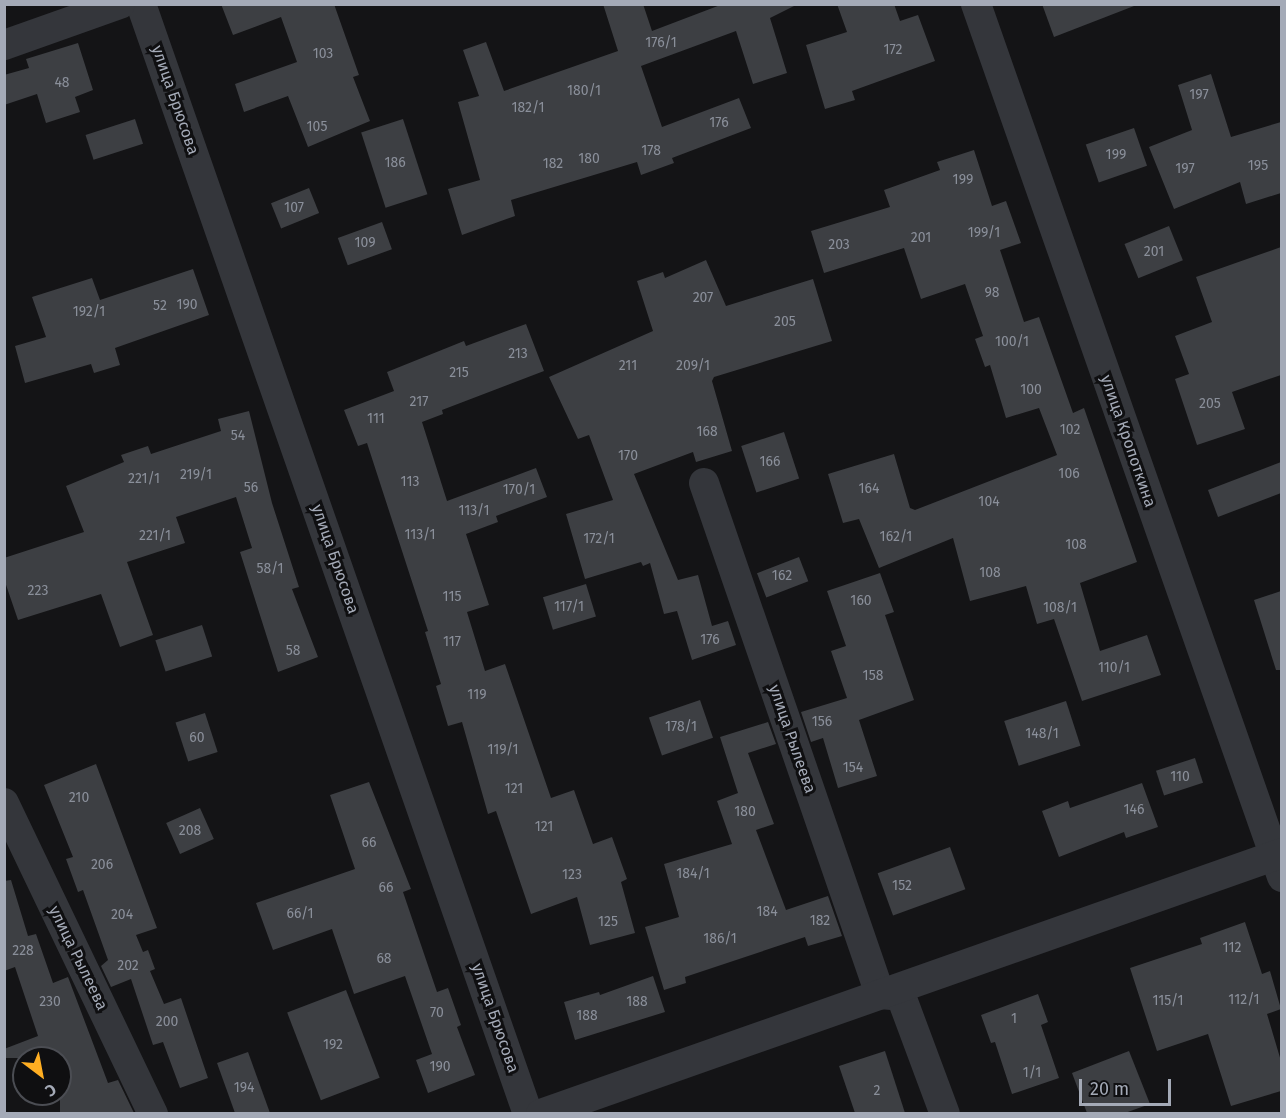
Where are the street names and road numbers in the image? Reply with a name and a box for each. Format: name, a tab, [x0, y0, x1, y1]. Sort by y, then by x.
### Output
street label: улица Брюсова	[147, 43, 203, 157]
street label: улица Кропоткина	[1096, 372, 1160, 510]
street label: улица Брюсова	[307, 502, 363, 616]
street label: улица Рылеева	[764, 682, 820, 796]
street label: улица Рылеева	[44, 903, 112, 1013]
street label: улица Брюсова	[467, 961, 523, 1075]

